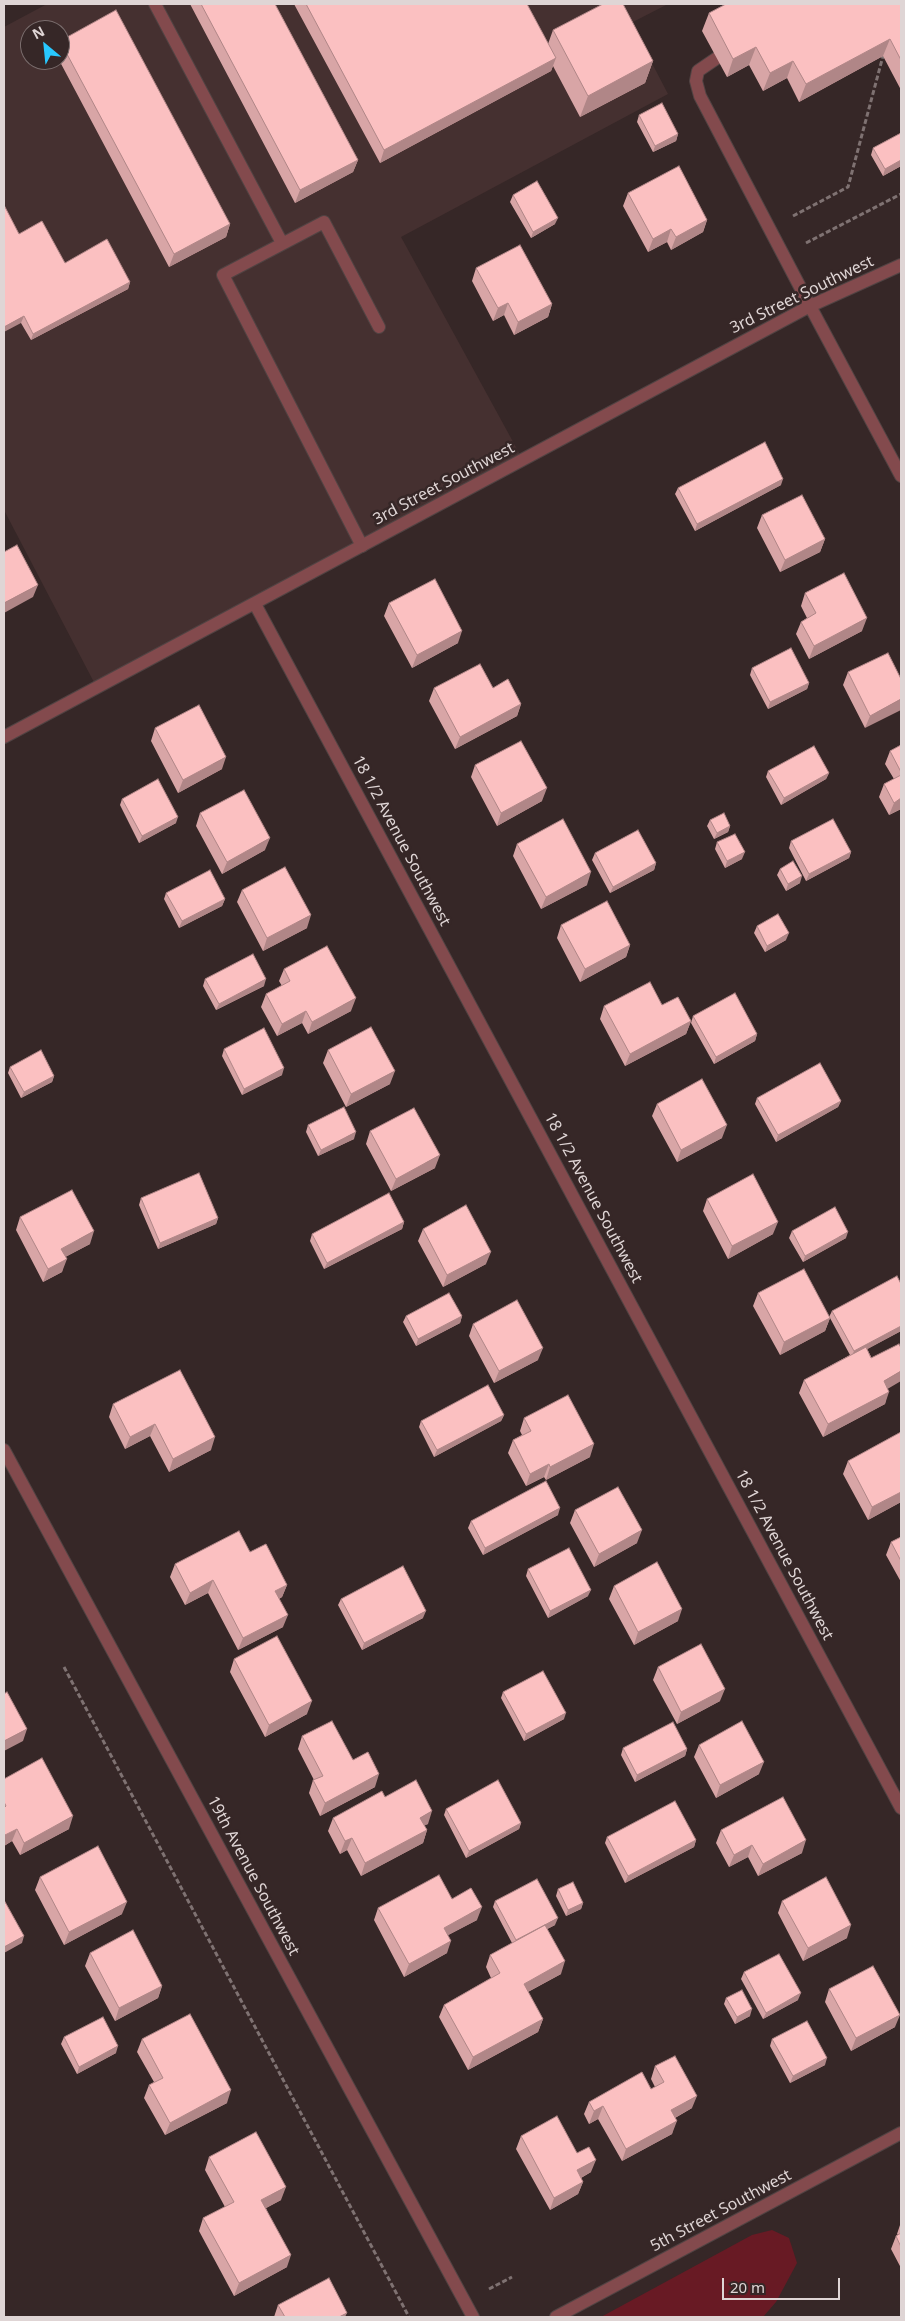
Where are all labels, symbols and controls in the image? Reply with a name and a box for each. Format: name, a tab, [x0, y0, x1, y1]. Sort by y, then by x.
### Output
north arrow	[20, 20, 70, 70]
text: N	[29, 21, 48, 43]
street label: 3rd Street Southwest	[727, 252, 877, 338]
street label: 3rd Street Southwest	[370, 439, 518, 529]
street label: 18 1/2 Avenue Southwest	[348, 752, 454, 930]
street label: 18 1/2 Avenue Southwest	[540, 1109, 646, 1287]
street label: 18 1/2 Avenue Southwest	[731, 1466, 837, 1644]
street label: 19th Avenue Southwest	[203, 1793, 303, 1959]
street label: 5th Street Southwest	[647, 2166, 795, 2256]
scale bar	[725, 2268, 842, 2300]
text: 20 m	[730, 2277, 765, 2297]

